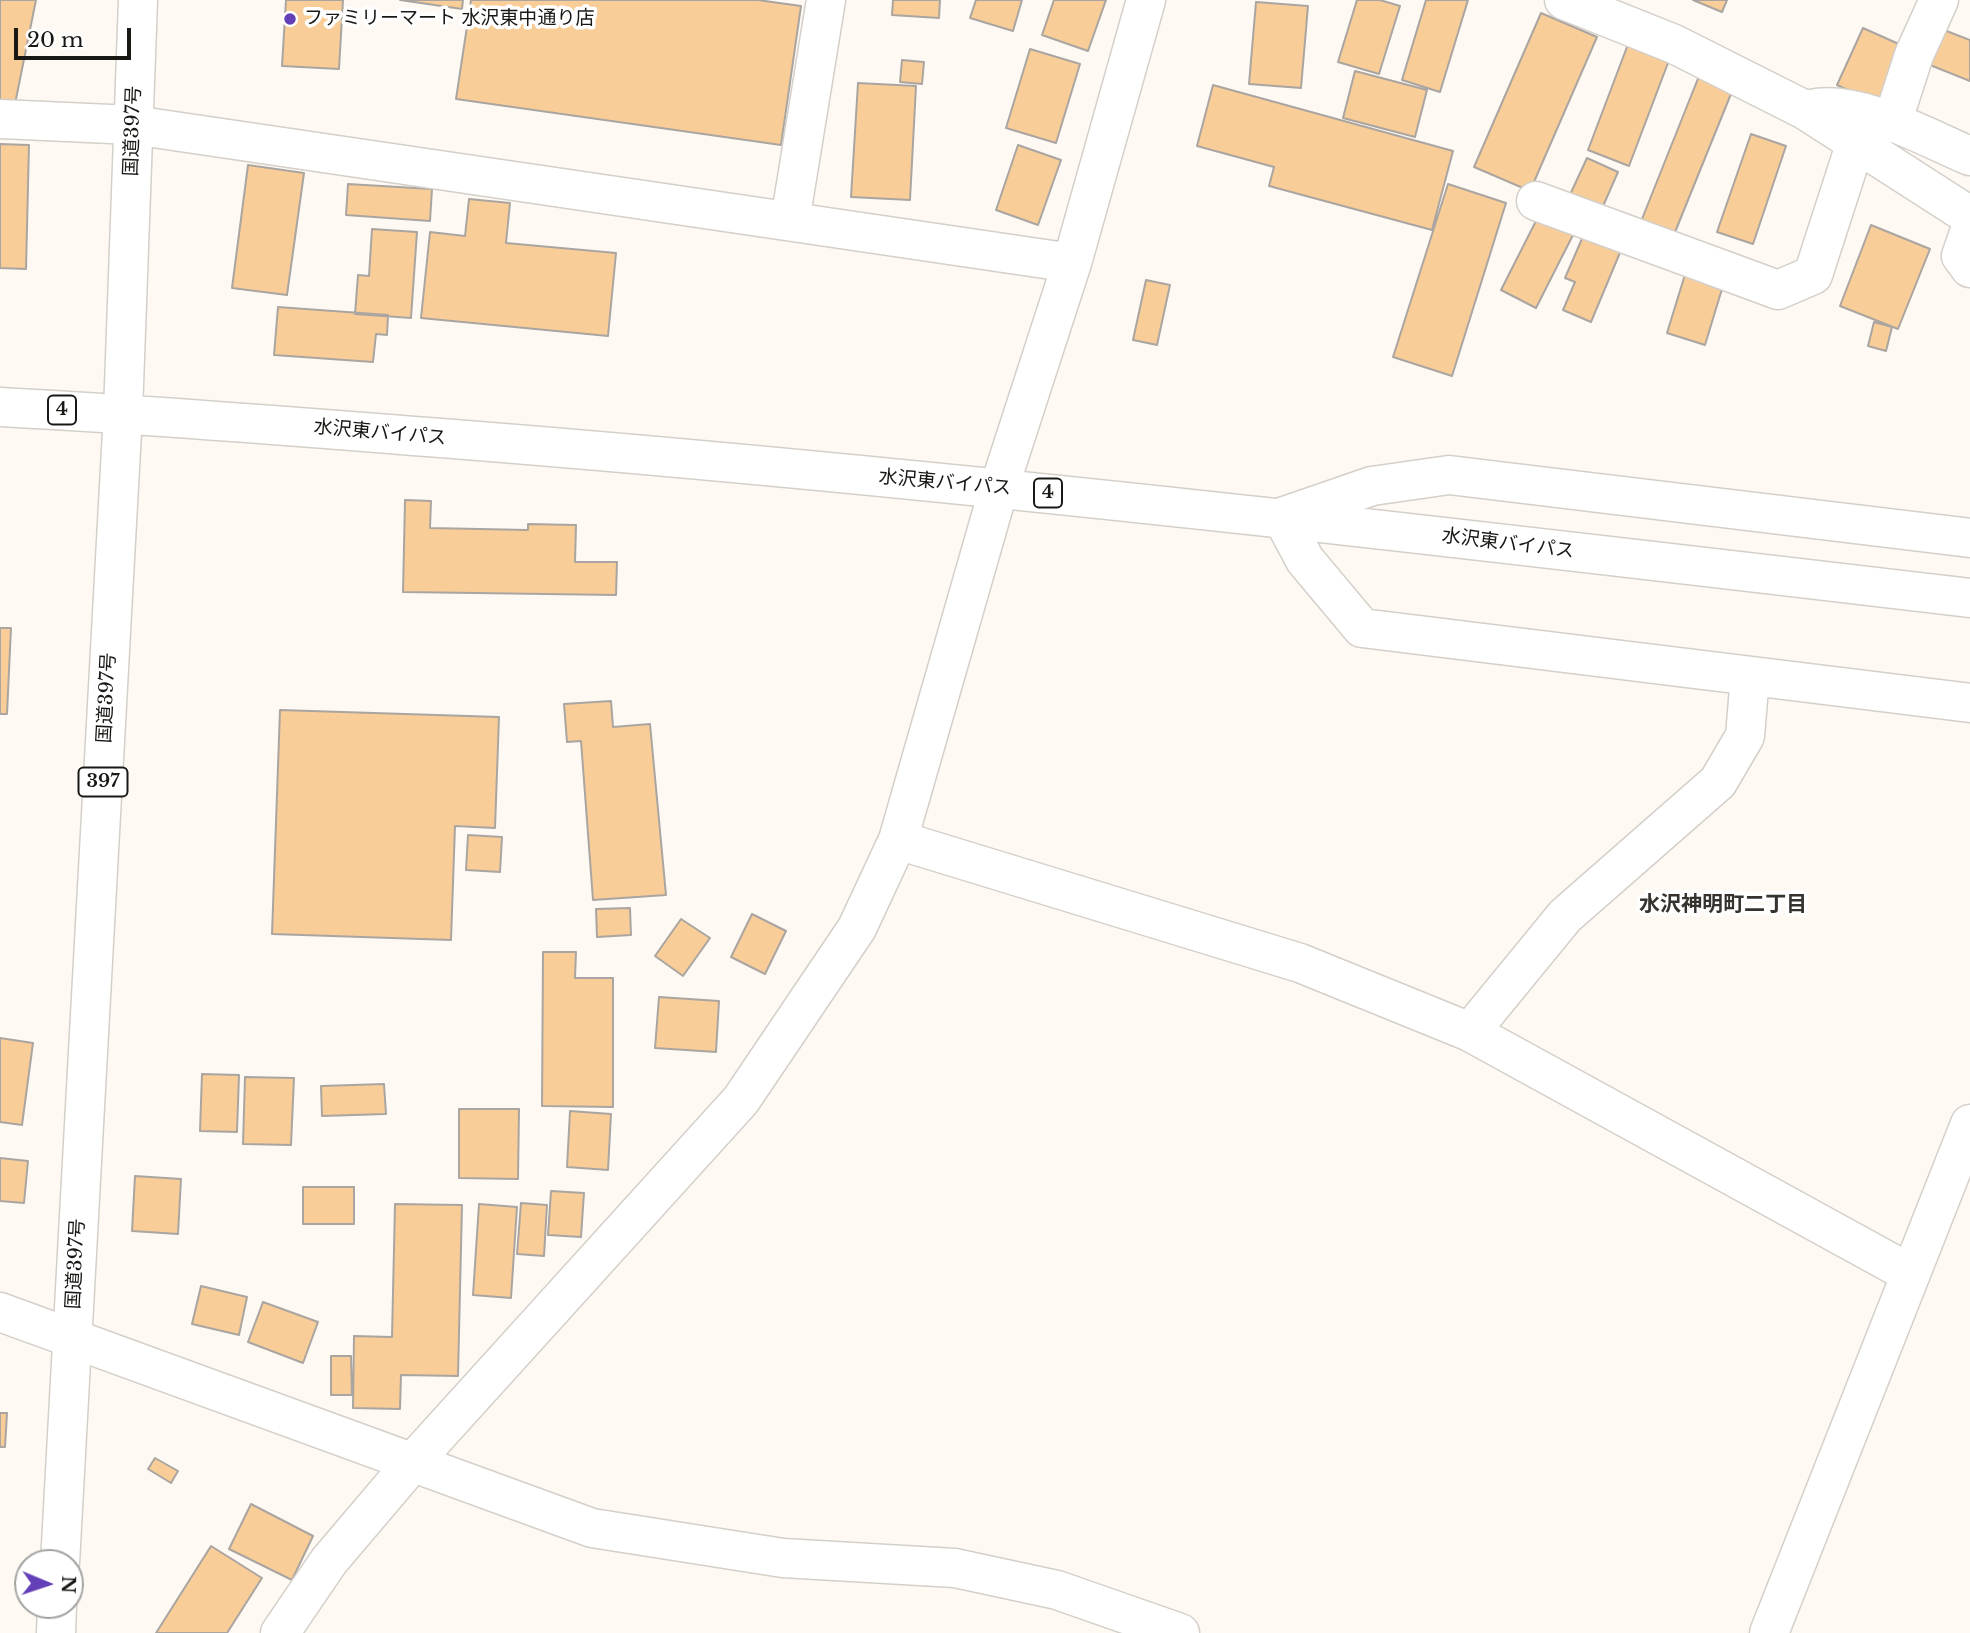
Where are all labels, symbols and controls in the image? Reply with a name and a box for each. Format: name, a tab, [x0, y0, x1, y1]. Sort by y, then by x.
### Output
place label: ファミリーマート 水沢東中通り店	[304, 8, 594, 30]
marker: ファミリーマート 水沢東中通り店	[282, 11, 298, 27]
scale bar	[18, 14, 135, 58]
text: 20 m	[27, 27, 84, 53]
street label: 国道397号	[120, 85, 146, 177]
road number: 4	[48, 396, 76, 424]
street label: 水沢東バイパス	[313, 416, 447, 450]
street label: 水沢東バイパス	[878, 466, 1012, 500]
road number: 4	[1034, 478, 1062, 508]
street label: 水沢東バイパス	[1441, 525, 1575, 563]
street label: 国道397号	[93, 652, 121, 744]
road number: 397	[78, 768, 128, 796]
district label: 水沢神明町二丁目	[1639, 892, 1807, 918]
street label: 国道397号	[62, 1218, 90, 1310]
north arrow	[14, 1549, 84, 1619]
text: N	[57, 1575, 80, 1594]

